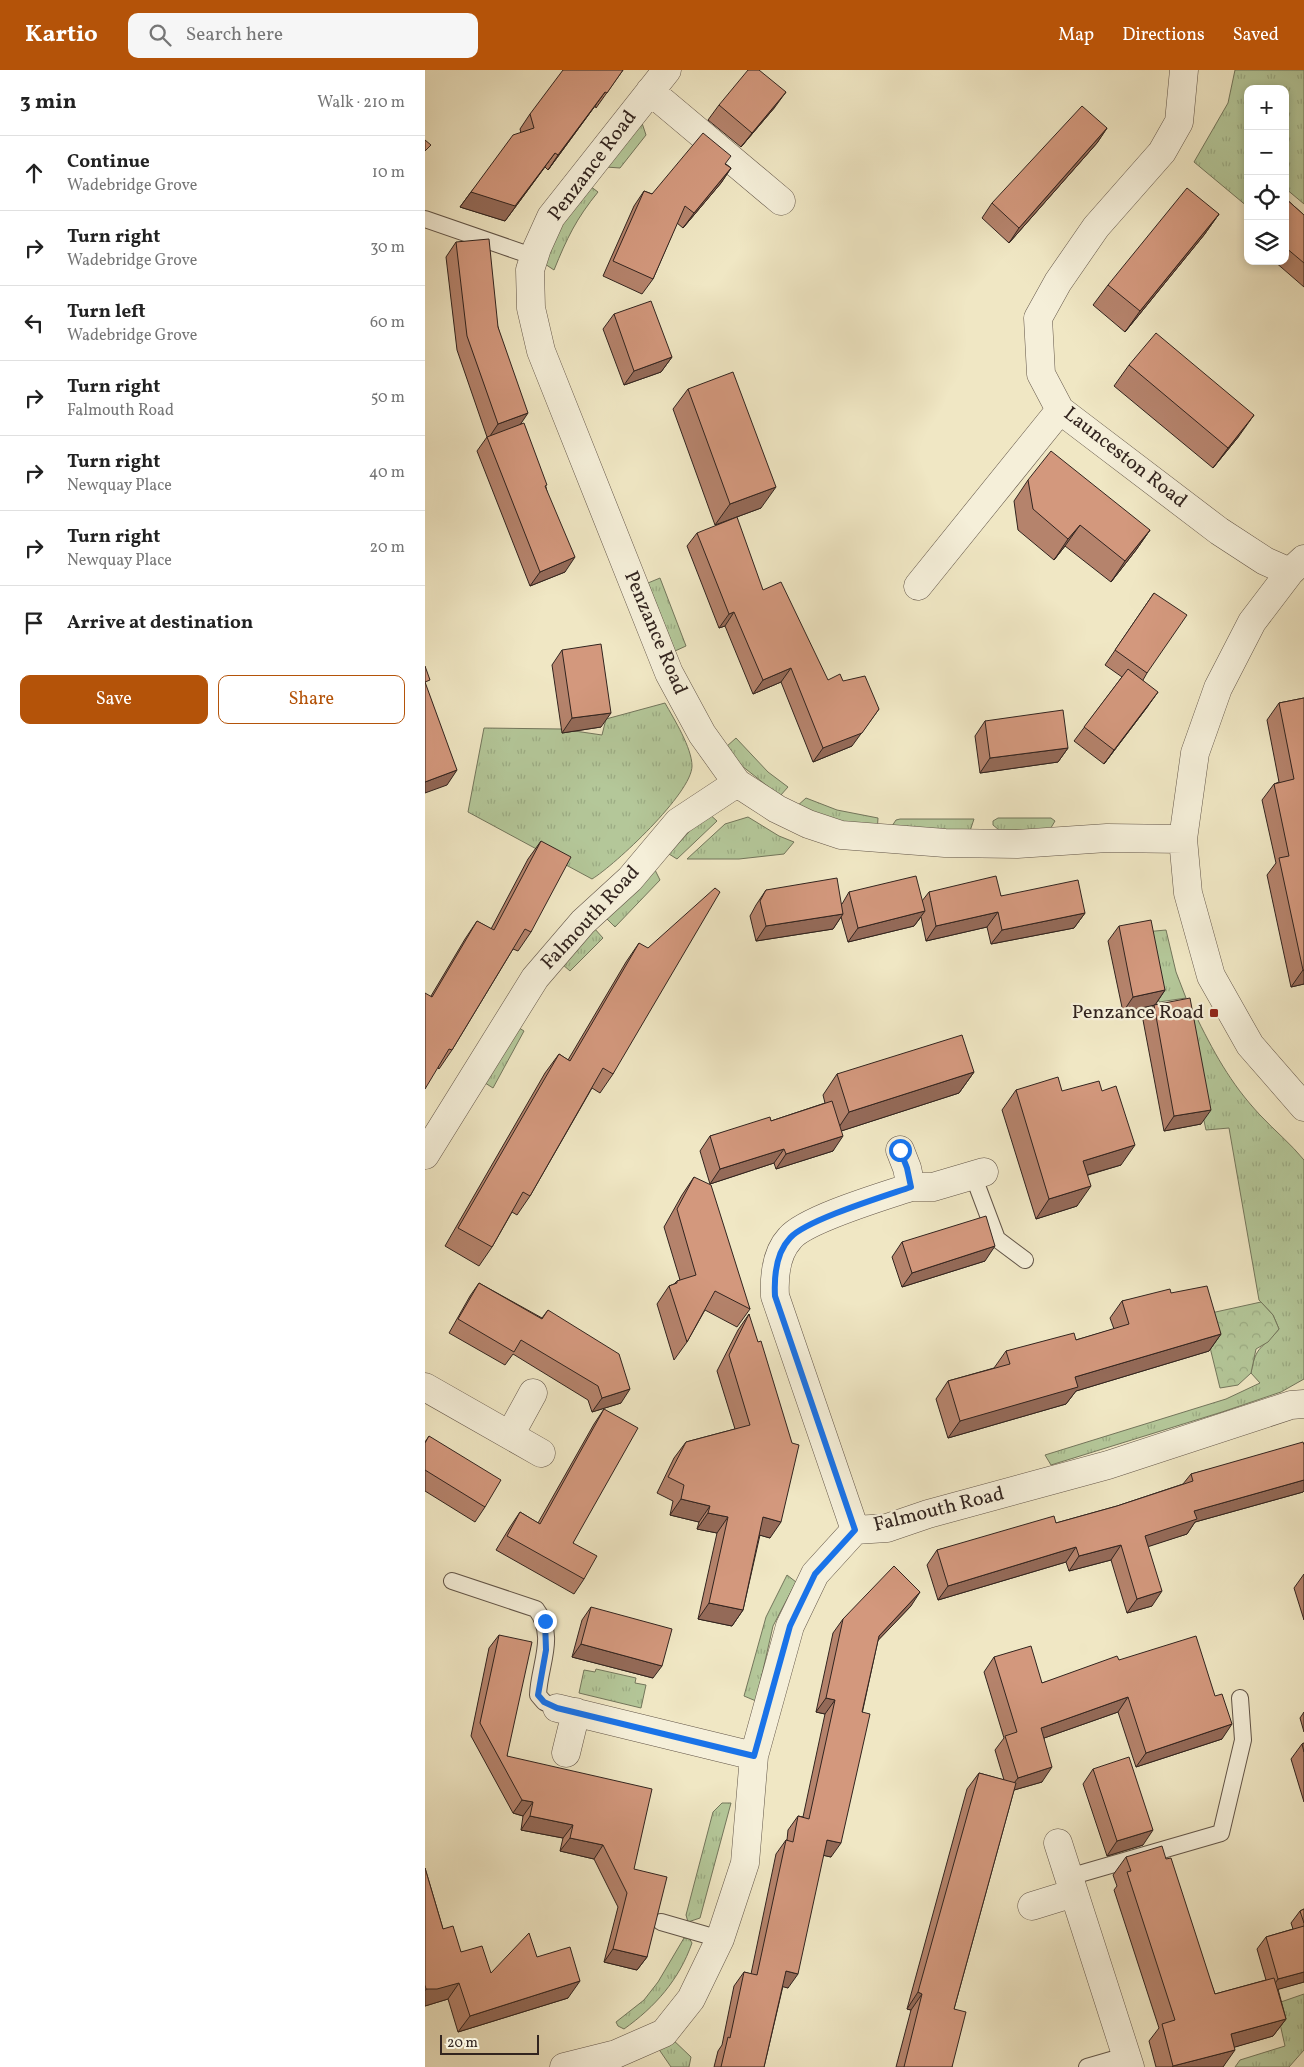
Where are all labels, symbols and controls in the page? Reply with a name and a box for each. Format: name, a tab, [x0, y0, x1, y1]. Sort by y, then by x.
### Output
search box	[128, 13, 478, 58]
text: Kartio	[25, 18, 98, 52]
icon: search	[146, 21, 174, 49]
text: Search here	[186, 22, 283, 48]
text: Map	[1058, 23, 1094, 48]
text: Directions	[1122, 23, 1205, 48]
text: Saved	[1233, 23, 1279, 48]
map controls	[1244, 85, 1289, 265]
button: +	[1244, 85, 1289, 130]
text: 3 min	[20, 88, 76, 117]
text: Walk · 210 m	[317, 92, 405, 114]
street label: Penzance Road	[542, 105, 644, 227]
button: −	[1244, 130, 1289, 175]
text: Continue	[67, 149, 150, 175]
icon: ahead	[20, 159, 48, 187]
text: 10 m	[372, 162, 405, 184]
text: Wadebridge Grove	[67, 175, 197, 197]
button: locate	[1244, 175, 1289, 220]
button: layers	[1244, 220, 1289, 265]
text: Turn right	[67, 224, 160, 250]
icon: right	[20, 234, 48, 262]
text: 30 m	[370, 237, 405, 259]
text: Wadebridge Grove	[67, 250, 197, 272]
text: Turn left	[67, 299, 146, 325]
icon: left	[20, 309, 48, 337]
text: 60 m	[370, 312, 405, 334]
text: Wadebridge Grove	[67, 325, 197, 347]
text: Turn right	[67, 374, 160, 400]
icon: right	[20, 384, 48, 412]
text: 50 m	[371, 387, 405, 409]
text: Falmouth Road	[67, 400, 174, 422]
street label: Launceston Road	[1057, 401, 1193, 515]
text: Turn right	[67, 449, 160, 475]
icon: right	[20, 459, 48, 487]
text: 40 m	[369, 462, 405, 484]
text: Newquay Place	[67, 475, 172, 497]
text: Turn right	[67, 524, 160, 550]
icon: right	[20, 534, 48, 562]
text: 20 m	[370, 537, 405, 559]
text: Newquay Place	[67, 550, 172, 572]
street label: Penzance Road	[616, 567, 694, 699]
icon: arrive	[20, 609, 48, 637]
text: Arrive at destination	[67, 610, 253, 636]
button: Save	[20, 675, 208, 724]
button: Share	[218, 675, 405, 724]
street label: Falmouth Road	[535, 859, 647, 977]
place label: Penzance Road	[1072, 999, 1204, 1027]
marker: Penzance Road	[1208, 1007, 1220, 1019]
route start	[889, 1139, 912, 1162]
street label: Falmouth Road	[871, 1480, 1007, 1540]
route end	[534, 1610, 557, 1633]
scale bar	[440, 2032, 539, 2055]
text: 20 m	[447, 2034, 478, 2053]

